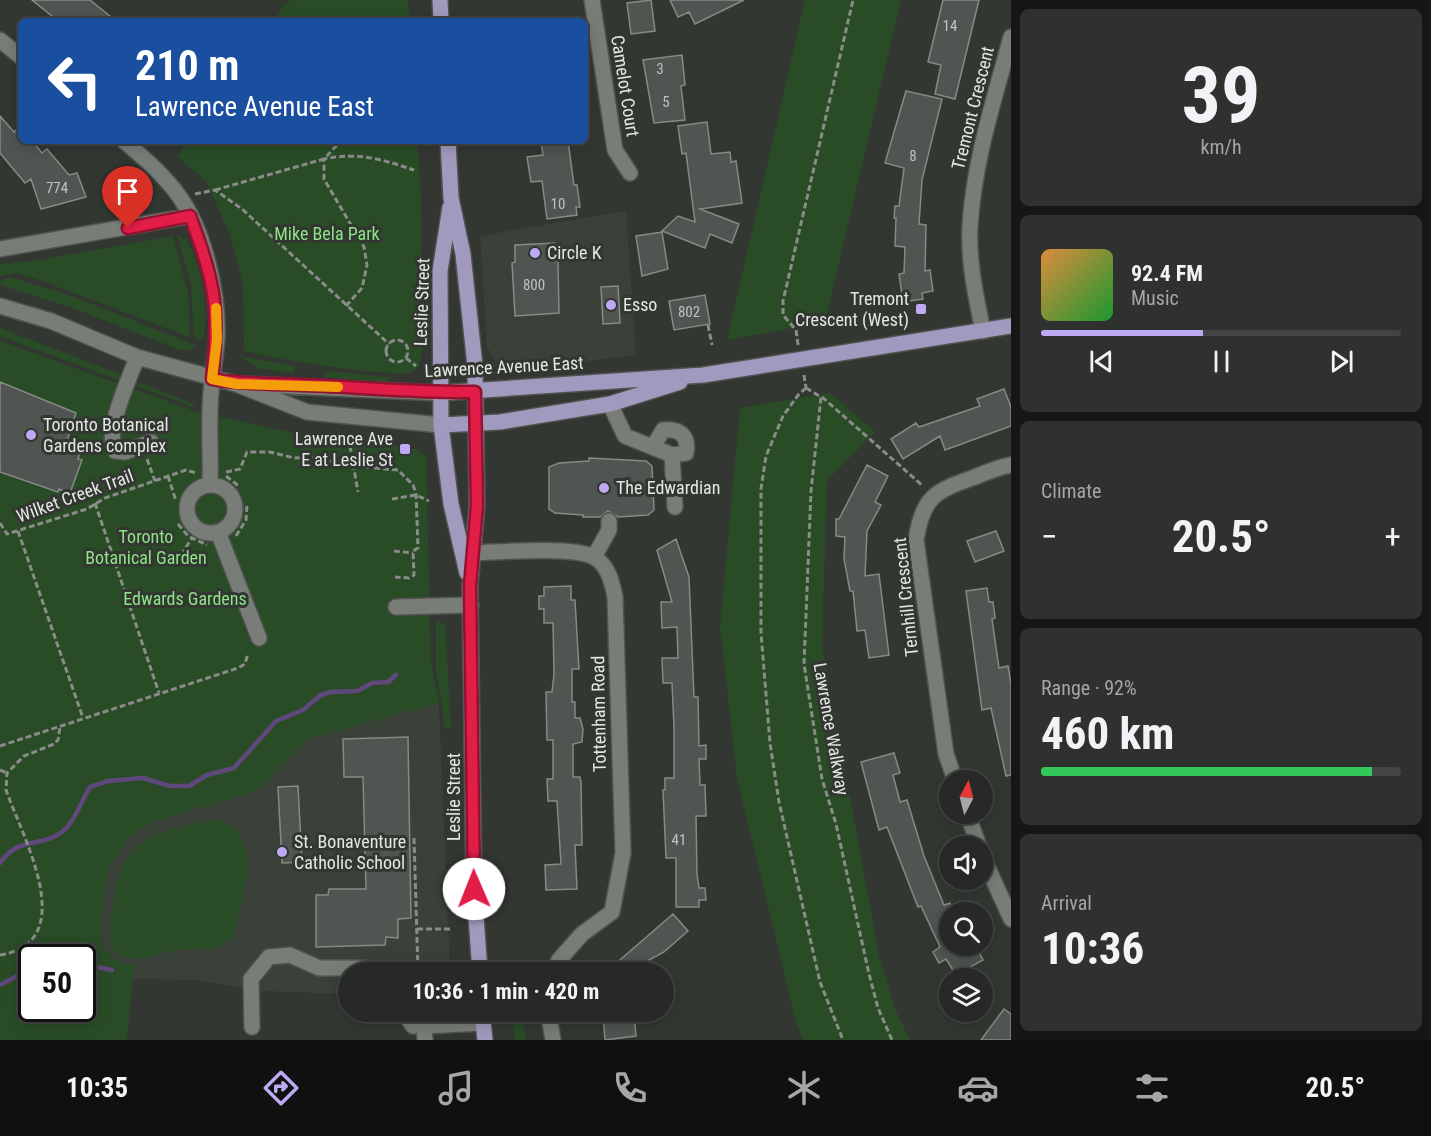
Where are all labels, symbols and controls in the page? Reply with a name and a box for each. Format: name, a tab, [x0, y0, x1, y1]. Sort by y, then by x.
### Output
house number: 14	[943, 17, 957, 35]
street label: Camelot Court	[607, 34, 644, 138]
text: 210 m	[135, 41, 240, 90]
icon: left	[36, 42, 114, 120]
street label: Tremont Crescent	[947, 44, 998, 172]
text: 39	[1182, 50, 1260, 141]
house number: 3	[656, 60, 664, 78]
text: Lawrence Avenue East	[135, 91, 374, 123]
house number: 5	[662, 93, 670, 111]
text: km/h	[1200, 135, 1242, 159]
house number: 8	[909, 147, 917, 165]
pin	[102, 166, 153, 228]
icon: arrive	[111, 175, 144, 208]
house number: 774	[46, 179, 68, 197]
house number: 10	[551, 195, 565, 213]
park label: Mike Bela Park	[274, 223, 380, 244]
place label: Circle K	[547, 242, 602, 263]
marker: Circle K	[528, 246, 542, 260]
street label: Leslie Street	[409, 258, 434, 346]
text: 92.4 FM	[1131, 261, 1203, 286]
house number: 800	[523, 276, 545, 294]
text: Music	[1131, 286, 1179, 310]
place label: Tremont Crescent (West)	[795, 288, 909, 331]
place label: Esso	[623, 294, 657, 315]
marker: Esso	[604, 298, 618, 312]
marker: Tremont Crescent (West)	[914, 302, 928, 316]
house number: 802	[678, 303, 700, 321]
icon: previous	[1085, 345, 1118, 378]
icon: pause	[1205, 345, 1238, 378]
icon: next	[1325, 345, 1358, 378]
street label: Lawrence Avenue East	[424, 352, 584, 381]
place label: Toronto Botanical Gardens complex	[43, 414, 169, 456]
marker: Toronto Botanical Gardens complex	[24, 428, 38, 442]
place label: Lawrence Ave E at Leslie St	[295, 428, 393, 470]
marker: Lawrence Ave E at Leslie St	[398, 442, 412, 456]
street label: Wilket Creek Trail	[14, 465, 136, 526]
place label: The Edwardian	[616, 477, 720, 498]
text: Climate	[1041, 479, 1101, 503]
marker: The Edwardian	[597, 481, 611, 495]
text: 20.5°	[1172, 510, 1270, 563]
text: −	[1041, 517, 1058, 556]
text: +	[1385, 517, 1401, 556]
park label: Toronto Botanical Garden	[85, 526, 207, 568]
street label: Ternhill Crescent	[889, 537, 922, 657]
park label: Edwards Gardens	[123, 588, 247, 609]
street label: Tottenham Road	[587, 656, 610, 772]
street label: Lawrence Walkway	[809, 661, 854, 797]
text: Range · 92%	[1041, 676, 1137, 700]
text: 460 km	[1041, 707, 1174, 760]
street label: Leslie Street	[443, 753, 464, 841]
north arrow	[939, 770, 993, 824]
map controls	[939, 770, 993, 1022]
place label: St. Bonaventure Catholic School	[294, 831, 406, 873]
house number: 41	[672, 831, 686, 849]
button: sound	[939, 836, 993, 890]
marker: St. Bonaventure Catholic School	[275, 845, 289, 859]
position arrow	[442, 857, 506, 921]
text: Arrival	[1041, 891, 1092, 915]
button: search	[939, 902, 993, 956]
text: 10:36	[1041, 922, 1144, 975]
speed limit sign: 50	[18, 944, 96, 1022]
button: layers	[939, 968, 993, 1022]
text: 10:36 · 1 min · 420 m	[413, 979, 599, 1004]
icon: directions	[260, 1067, 302, 1109]
icon: music	[435, 1067, 477, 1109]
icon: phone	[609, 1067, 651, 1109]
icon: climate	[783, 1067, 825, 1109]
icon: car	[957, 1067, 999, 1109]
icon: filters	[1131, 1067, 1173, 1109]
text: 10:35	[66, 1072, 128, 1104]
text: 20.5°	[1306, 1072, 1365, 1104]

